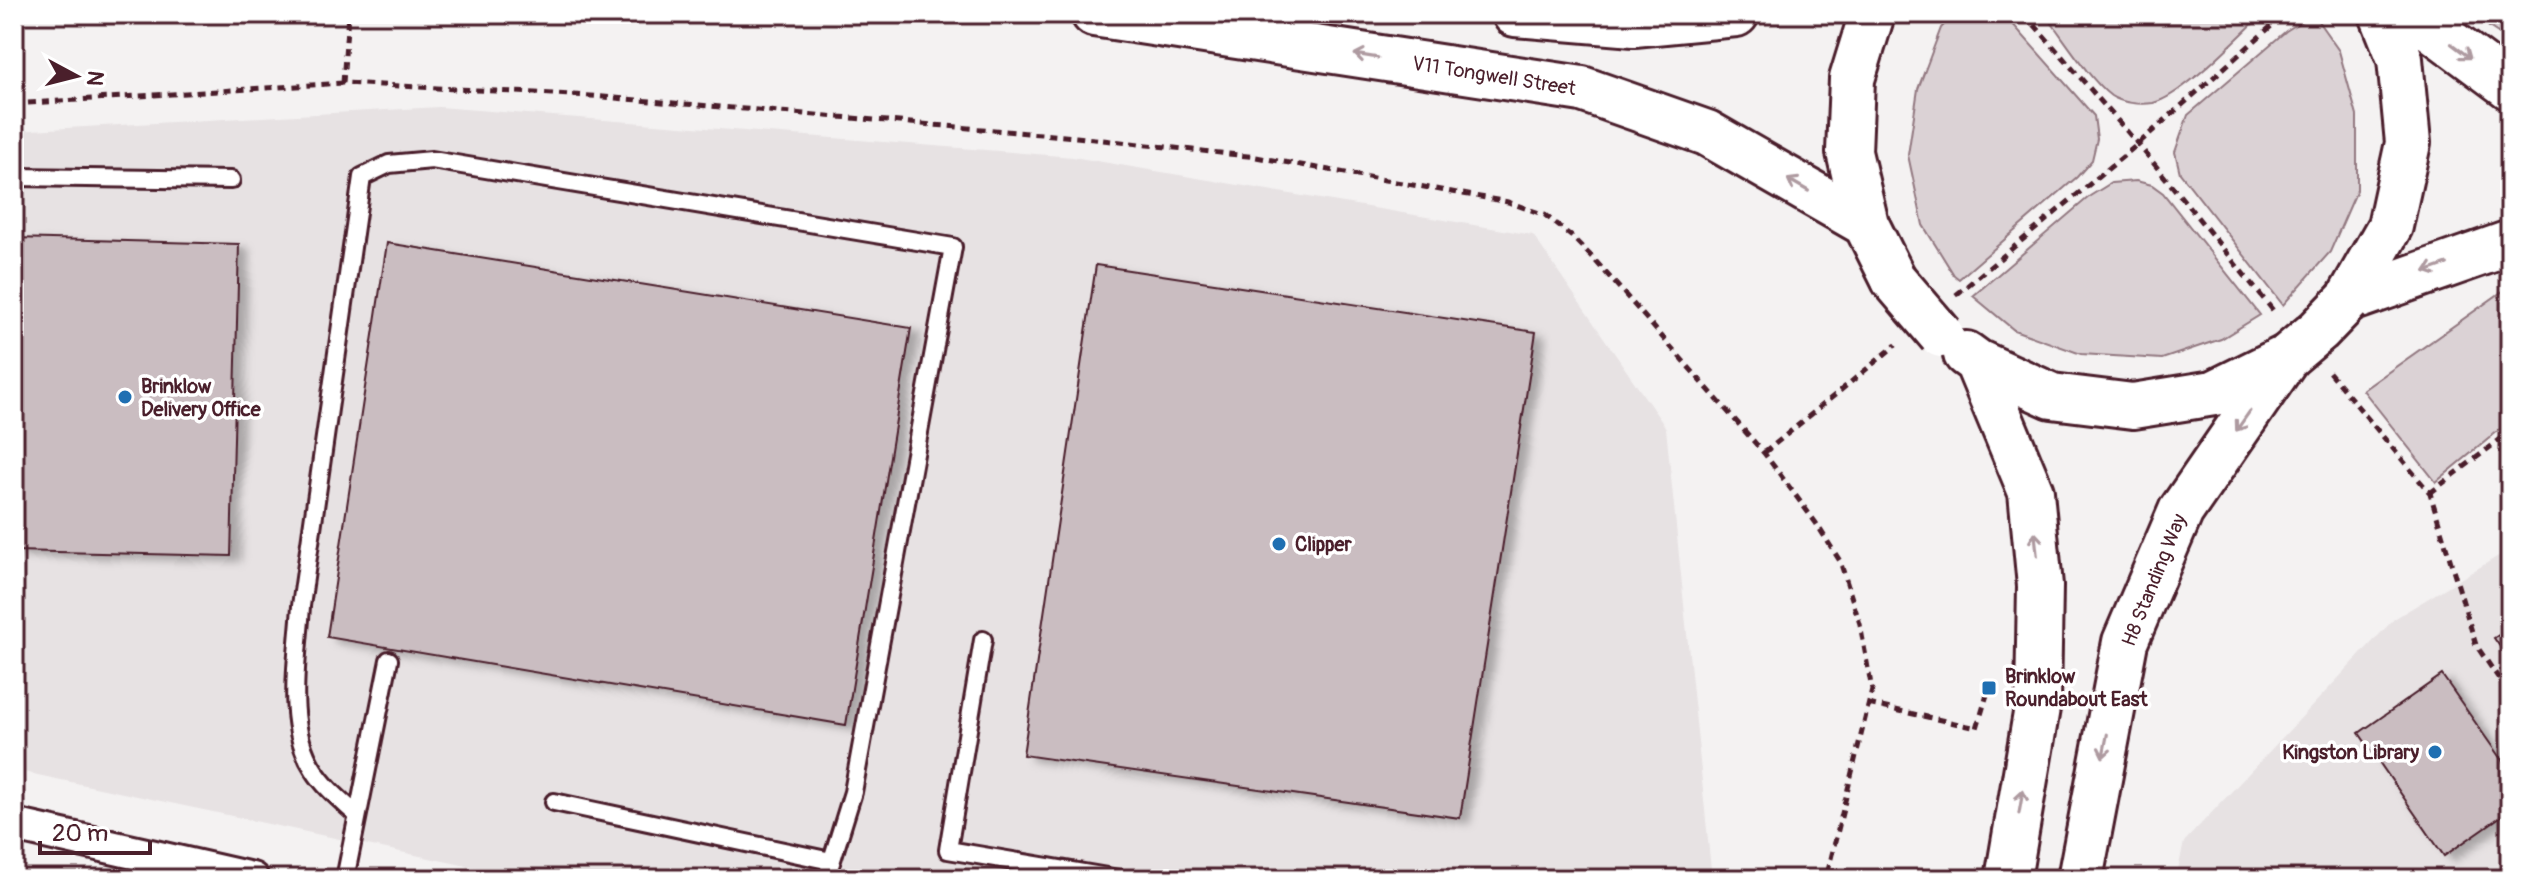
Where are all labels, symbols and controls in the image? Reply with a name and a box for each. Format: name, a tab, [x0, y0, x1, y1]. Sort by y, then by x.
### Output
north arrow	[36, 36, 116, 116]
one-way arrow	[2450, 43, 2471, 60]
one-way arrow	[1354, 48, 1379, 63]
street label: V11 Tongwell Street	[1410, 51, 1579, 101]
text: N	[80, 69, 110, 88]
one-way arrow	[1787, 177, 1810, 193]
one-way arrow	[2424, 262, 2449, 277]
place label: Brinklow Delivery Office	[141, 374, 262, 422]
marker: Brinklow Delivery Office	[116, 388, 134, 406]
one-way arrow	[2235, 409, 2251, 431]
street label: H8 Standing Way	[2116, 510, 2192, 650]
one-way arrow	[2028, 531, 2043, 558]
place label: Clipper	[1295, 532, 1352, 557]
marker: Clipper	[1270, 535, 1288, 553]
place label: Brinklow Roundabout East	[2005, 664, 2148, 712]
marker: Brinklow Roundabout East	[1980, 679, 1998, 697]
one-way arrow	[2097, 733, 2112, 759]
place label: Kingston Library	[2282, 740, 2419, 765]
marker: Kingston Library	[2426, 743, 2444, 761]
one-way arrow	[2015, 790, 2030, 815]
scale bar	[40, 805, 150, 855]
text: 20 m	[52, 819, 108, 848]

